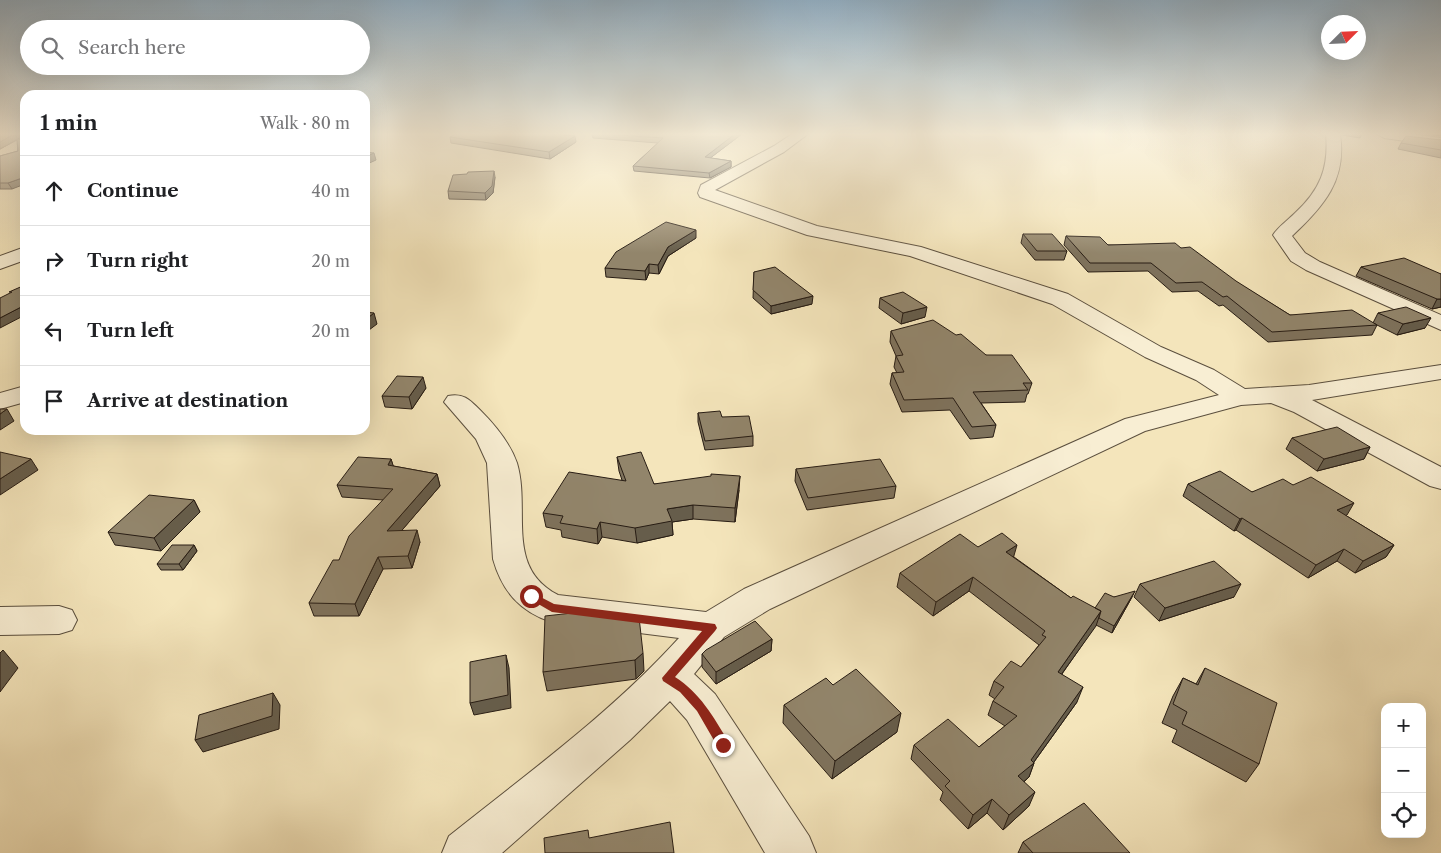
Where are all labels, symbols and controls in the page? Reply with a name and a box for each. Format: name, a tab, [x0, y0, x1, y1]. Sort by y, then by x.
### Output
north arrow	[1321, 15, 1366, 60]
search box	[20, 20, 370, 75]
icon: search	[38, 34, 66, 62]
text: Search here	[78, 36, 186, 59]
text: 1 min	[40, 110, 98, 135]
text: Walk · 80 m	[260, 113, 350, 133]
icon: ahead	[40, 177, 68, 205]
text: Continue	[87, 179, 179, 202]
text: 40 m	[311, 181, 350, 201]
icon: right	[40, 247, 68, 275]
text: Turn right	[87, 249, 188, 272]
text: 20 m	[311, 251, 350, 271]
icon: left	[40, 317, 68, 345]
text: Turn left	[87, 319, 174, 342]
text: 20 m	[311, 321, 350, 341]
icon: arrive	[40, 387, 68, 415]
text: Arrive at destination	[87, 389, 288, 412]
route start	[520, 585, 543, 608]
map controls	[1381, 703, 1426, 838]
button: +	[1381, 703, 1426, 748]
route end	[712, 734, 735, 757]
button: −	[1381, 748, 1426, 793]
button: locate	[1381, 793, 1426, 838]

